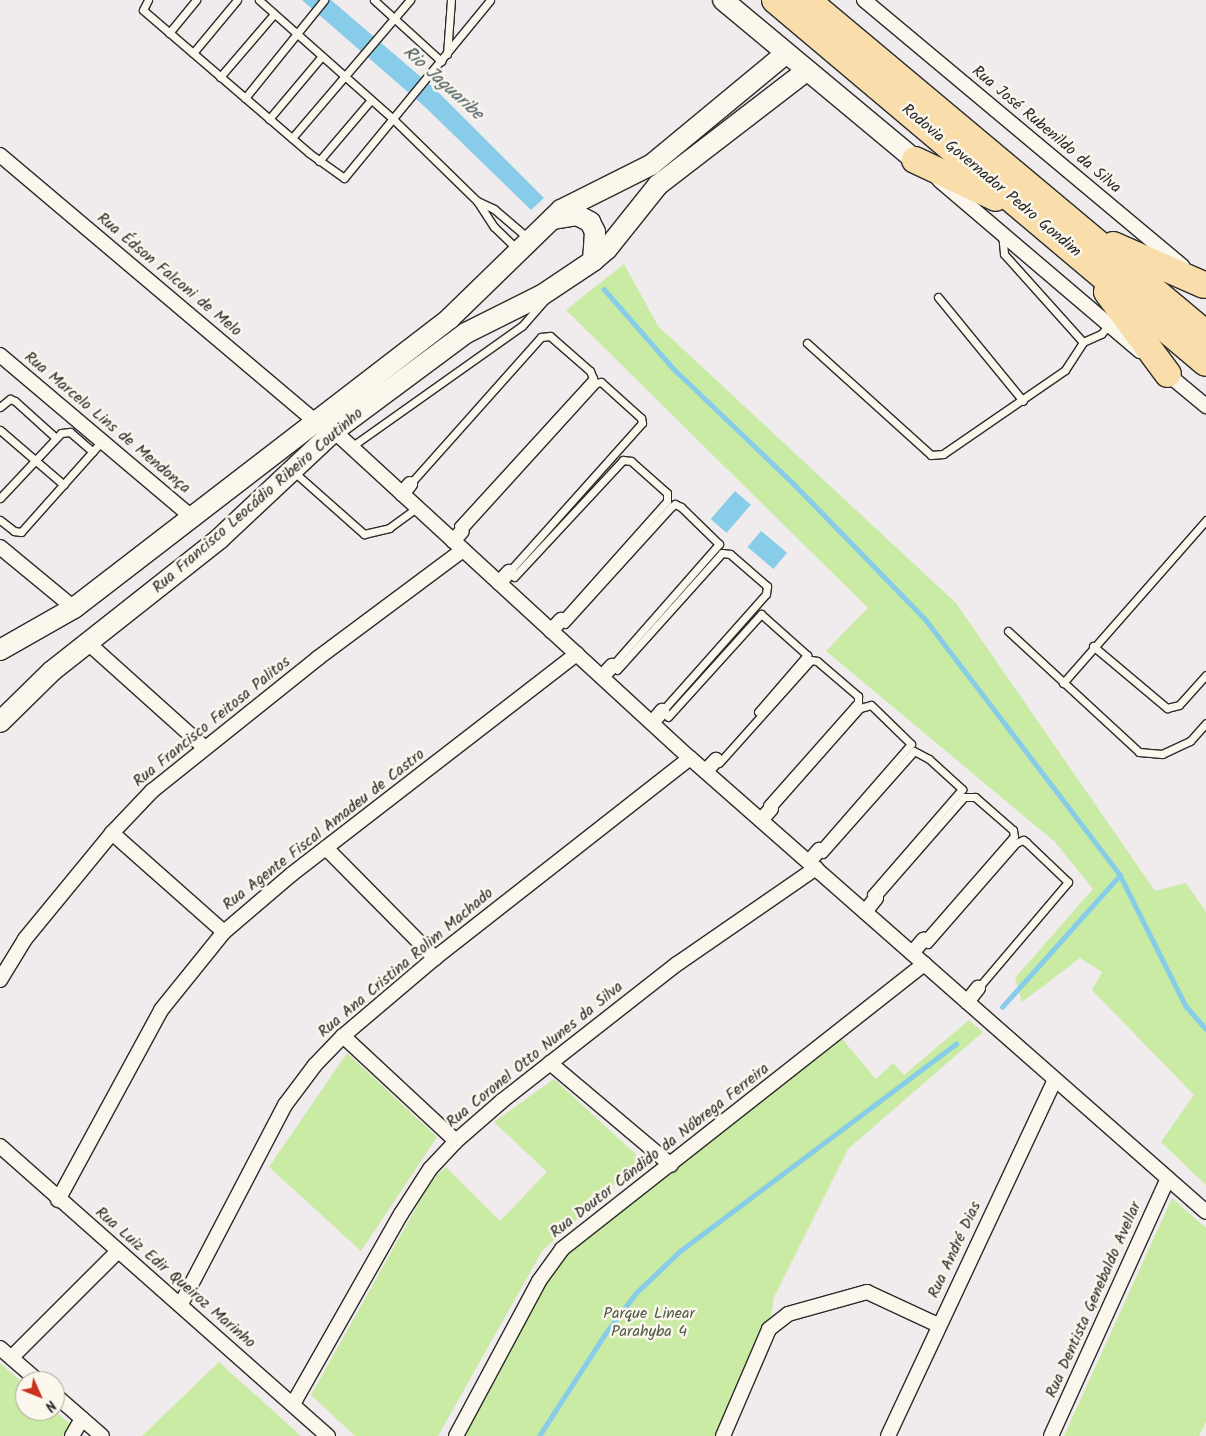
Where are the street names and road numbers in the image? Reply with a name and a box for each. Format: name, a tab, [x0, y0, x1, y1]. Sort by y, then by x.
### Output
street label: Rua José Rubenildo da Silva	[967, 62, 1125, 198]
street label: Rodovia Governador Pedro Gondim	[897, 100, 1085, 262]
street label: Rua Édson Falconi de Melo	[93, 209, 245, 341]
street label: Rua Marcelo Lins de Mendonça	[20, 348, 194, 498]
street label: Rua Francisco Leocádio Ribeiro Coutinho	[149, 404, 367, 598]
street label: Rua Francisco Feitosa Palitos	[129, 653, 295, 791]
street label: Rua Agente Fiscal Amadeu de Castro	[219, 745, 429, 915]
street label: Rua Ana Cristina Rolim Machado	[314, 884, 498, 1042]
street label: Rua Coronel Otto Nunes da Silva	[443, 978, 627, 1132]
street label: Rua Doutor Cândido da Nóbrega Ferreira	[547, 1059, 773, 1243]
street label: Rua André Dias	[924, 1199, 986, 1301]
street label: Rua Dentista Genebaldo Avellar	[1042, 1199, 1146, 1401]
street label: Rua Luiz Edir Queiroz Marinho	[91, 1203, 259, 1353]

